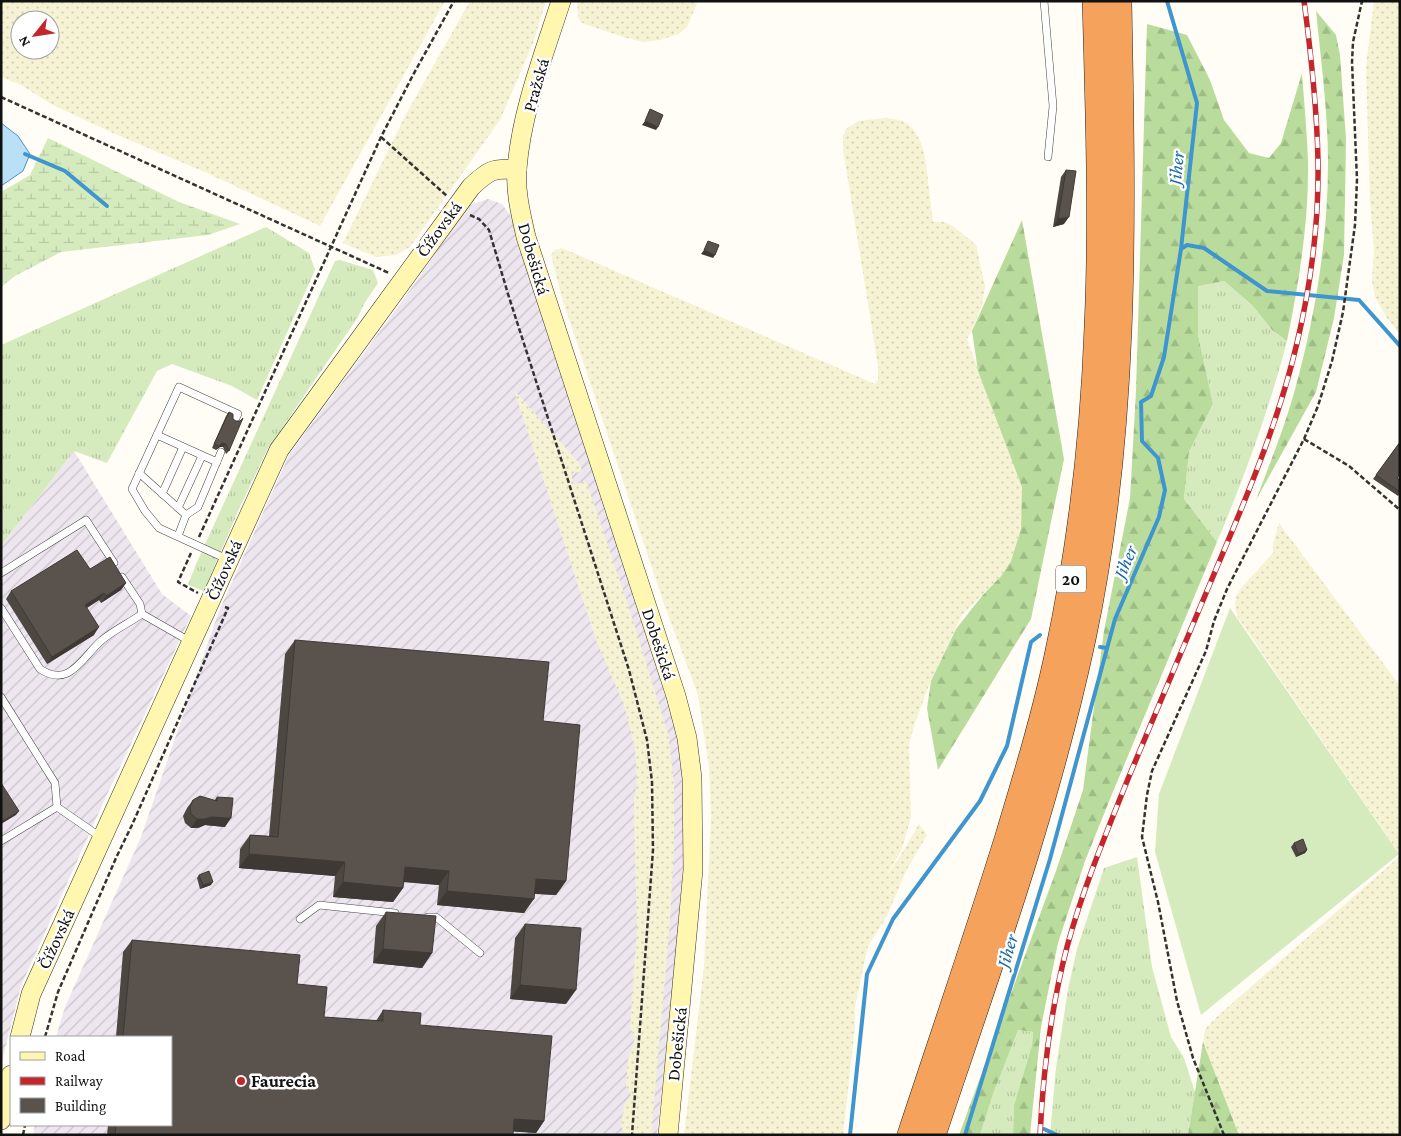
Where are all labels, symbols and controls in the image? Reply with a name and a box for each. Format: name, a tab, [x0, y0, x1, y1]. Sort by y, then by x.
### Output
north arrow	[10, 10, 60, 60]
text: N	[14, 33, 33, 50]
street label: Pražská	[519, 56, 553, 114]
water label: Jiher	[1163, 149, 1188, 189]
street label: Čížovská	[412, 197, 466, 261]
street label: Dobešická	[514, 221, 554, 297]
street label: Čížovská	[202, 537, 246, 603]
water label: Jiher	[1108, 541, 1142, 584]
road number: 20	[1056, 566, 1086, 592]
street label: Dobešická	[638, 606, 680, 682]
street label: Čížovská	[33, 906, 79, 972]
water label: Jiher	[991, 930, 1022, 973]
street label: Dobešická	[663, 1006, 691, 1082]
legend	[10, 1036, 172, 1126]
text: Road	[55, 1048, 86, 1064]
place label: Faurecia	[251, 1071, 316, 1091]
text: Railway	[55, 1073, 103, 1090]
marker: Faurecia	[235, 1075, 247, 1087]
text: Building	[55, 1098, 106, 1115]

